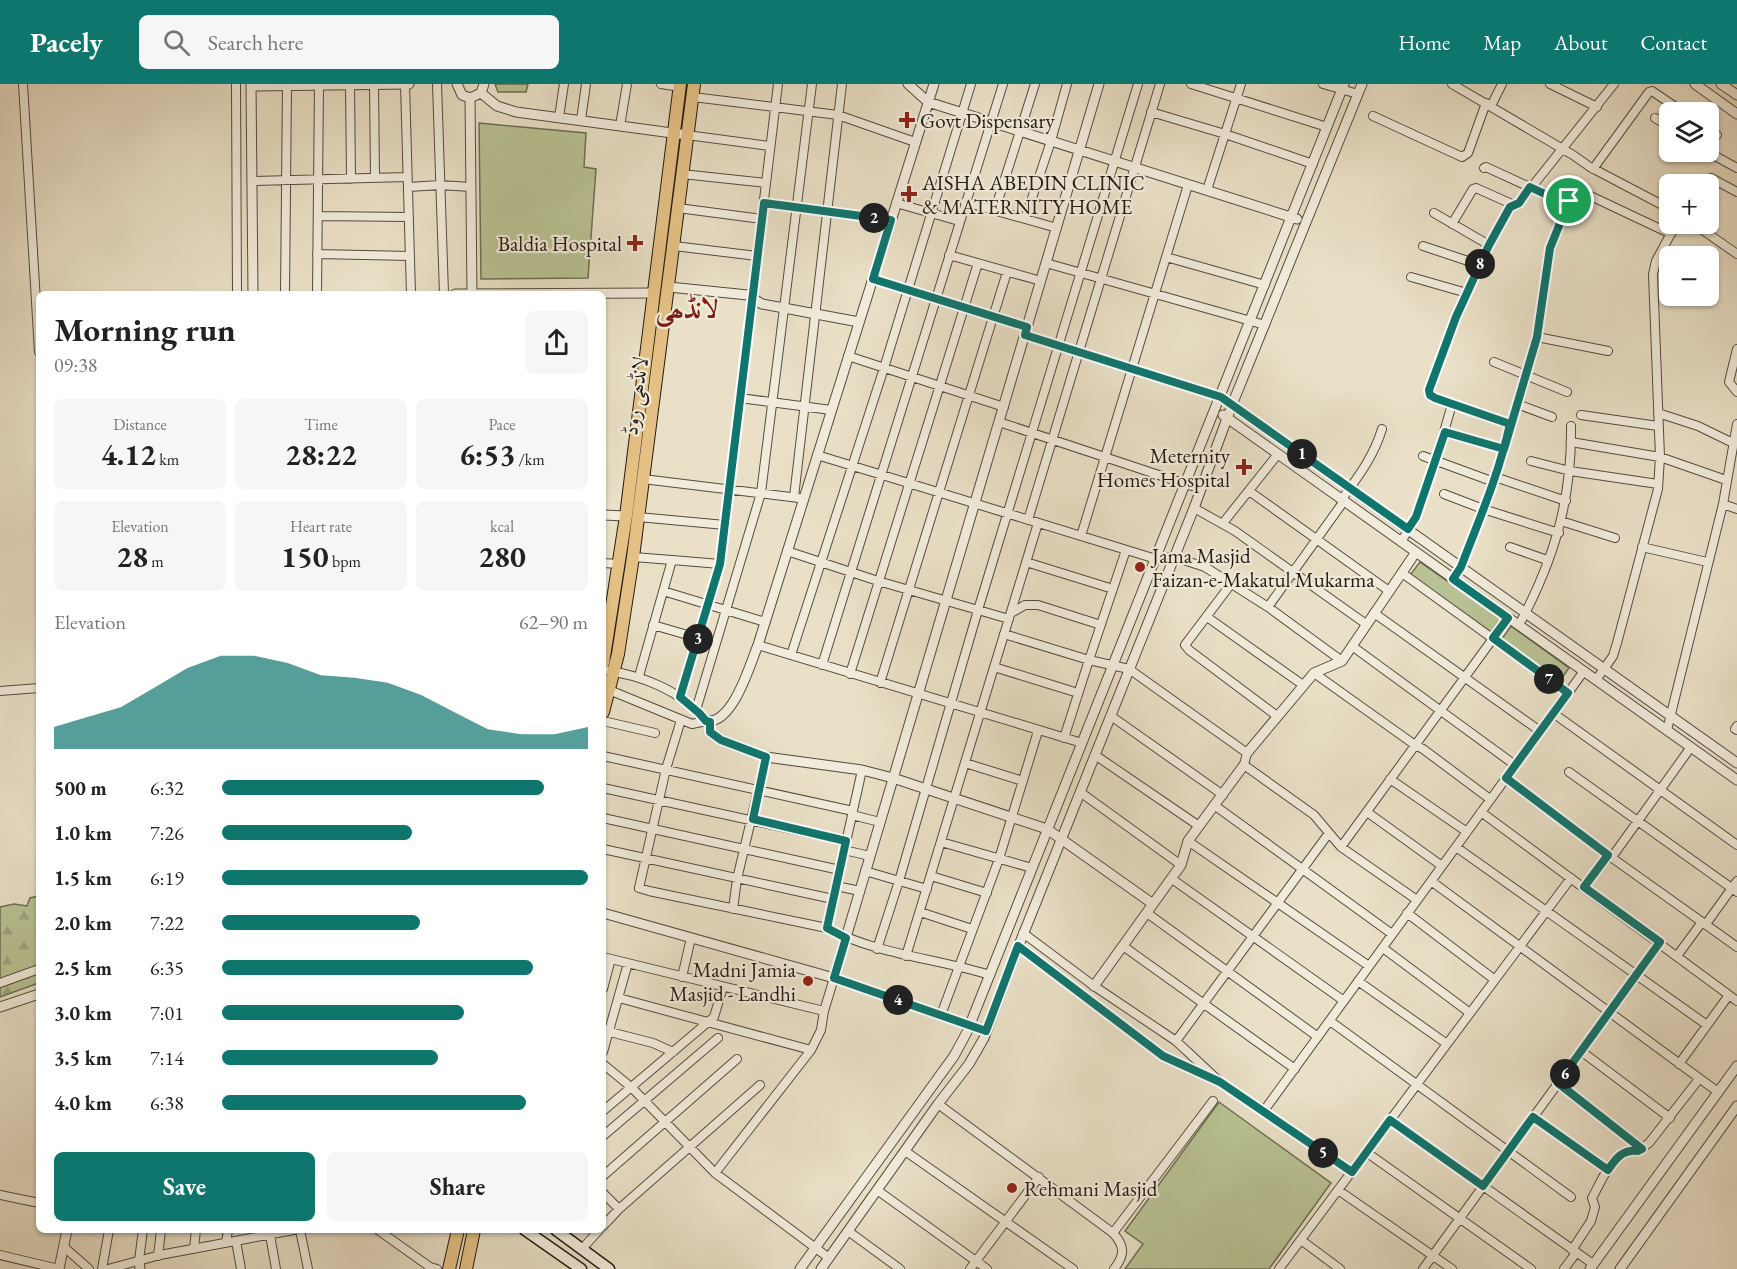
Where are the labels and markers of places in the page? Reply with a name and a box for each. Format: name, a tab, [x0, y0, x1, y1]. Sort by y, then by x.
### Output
place label: Govt Dispensary	[920, 107, 1055, 134]
marker: Govt Dispensary	[898, 111, 916, 129]
place label: AISHA ABEDIN CLINIC & MATERNITY HOME	[921, 169, 1145, 220]
pin	[1543, 175, 1594, 226]
marker: AISHA ABEDIN CLINIC & MATERNITY HOME	[900, 185, 918, 203]
pin: 2	[859, 203, 889, 233]
place label: Baldia Hospital	[498, 230, 622, 257]
marker: Baldia Hospital	[626, 234, 644, 252]
pin: 8	[1465, 249, 1495, 279]
pin: 1	[1287, 439, 1317, 469]
place label: Meternity Homes Hospital	[1097, 442, 1231, 493]
marker: Meternity Homes Hospital	[1235, 458, 1253, 476]
place label: Jama Masjid Faizan-e-Makatul Mukarma	[1150, 542, 1375, 593]
marker: Jama Masjid Faizan-e-Makatul Mukarma	[1133, 560, 1147, 574]
pin: 3	[683, 624, 713, 654]
pin: 7	[1534, 664, 1564, 694]
place label: Madni Jamia Masjid - Landhi	[669, 956, 797, 1007]
marker: Madni Jamia Masjid - Landhi	[801, 974, 815, 988]
pin: 4	[883, 985, 913, 1015]
pin: 6	[1550, 1059, 1580, 1089]
pin: 5	[1308, 1138, 1338, 1168]
place label: Rehmani Masjid	[1024, 1175, 1158, 1202]
marker: Rehmani Masjid	[1005, 1181, 1019, 1195]

